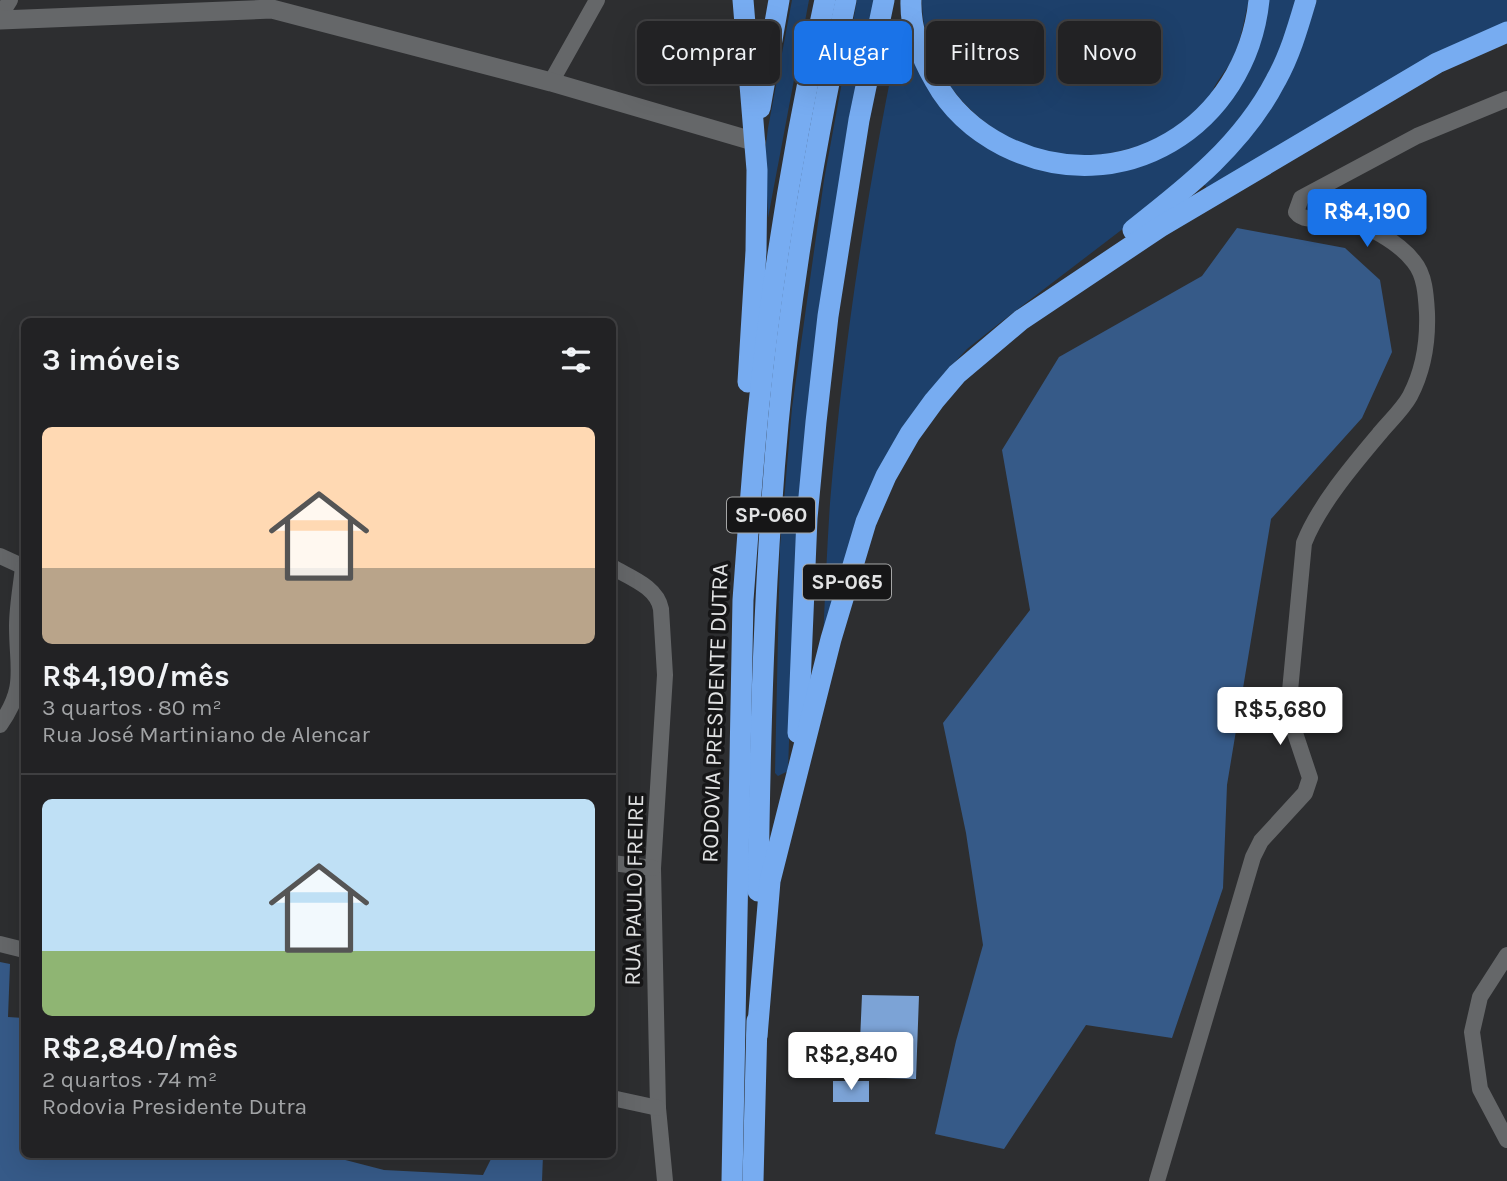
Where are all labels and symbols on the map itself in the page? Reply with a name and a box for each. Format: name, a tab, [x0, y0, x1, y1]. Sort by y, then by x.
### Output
pin: R$4,190	[1302, 190, 1432, 249]
road number: SP-060	[727, 498, 815, 532]
street label: RODOVIA PRESIDENTE DUTRA	[696, 563, 734, 863]
road number: SP-065	[803, 564, 891, 600]
pin: R$5,680	[1215, 688, 1345, 747]
street label: RUA PAULO FREIRE	[619, 794, 649, 986]
pin: R$2,840	[786, 1032, 916, 1092]

